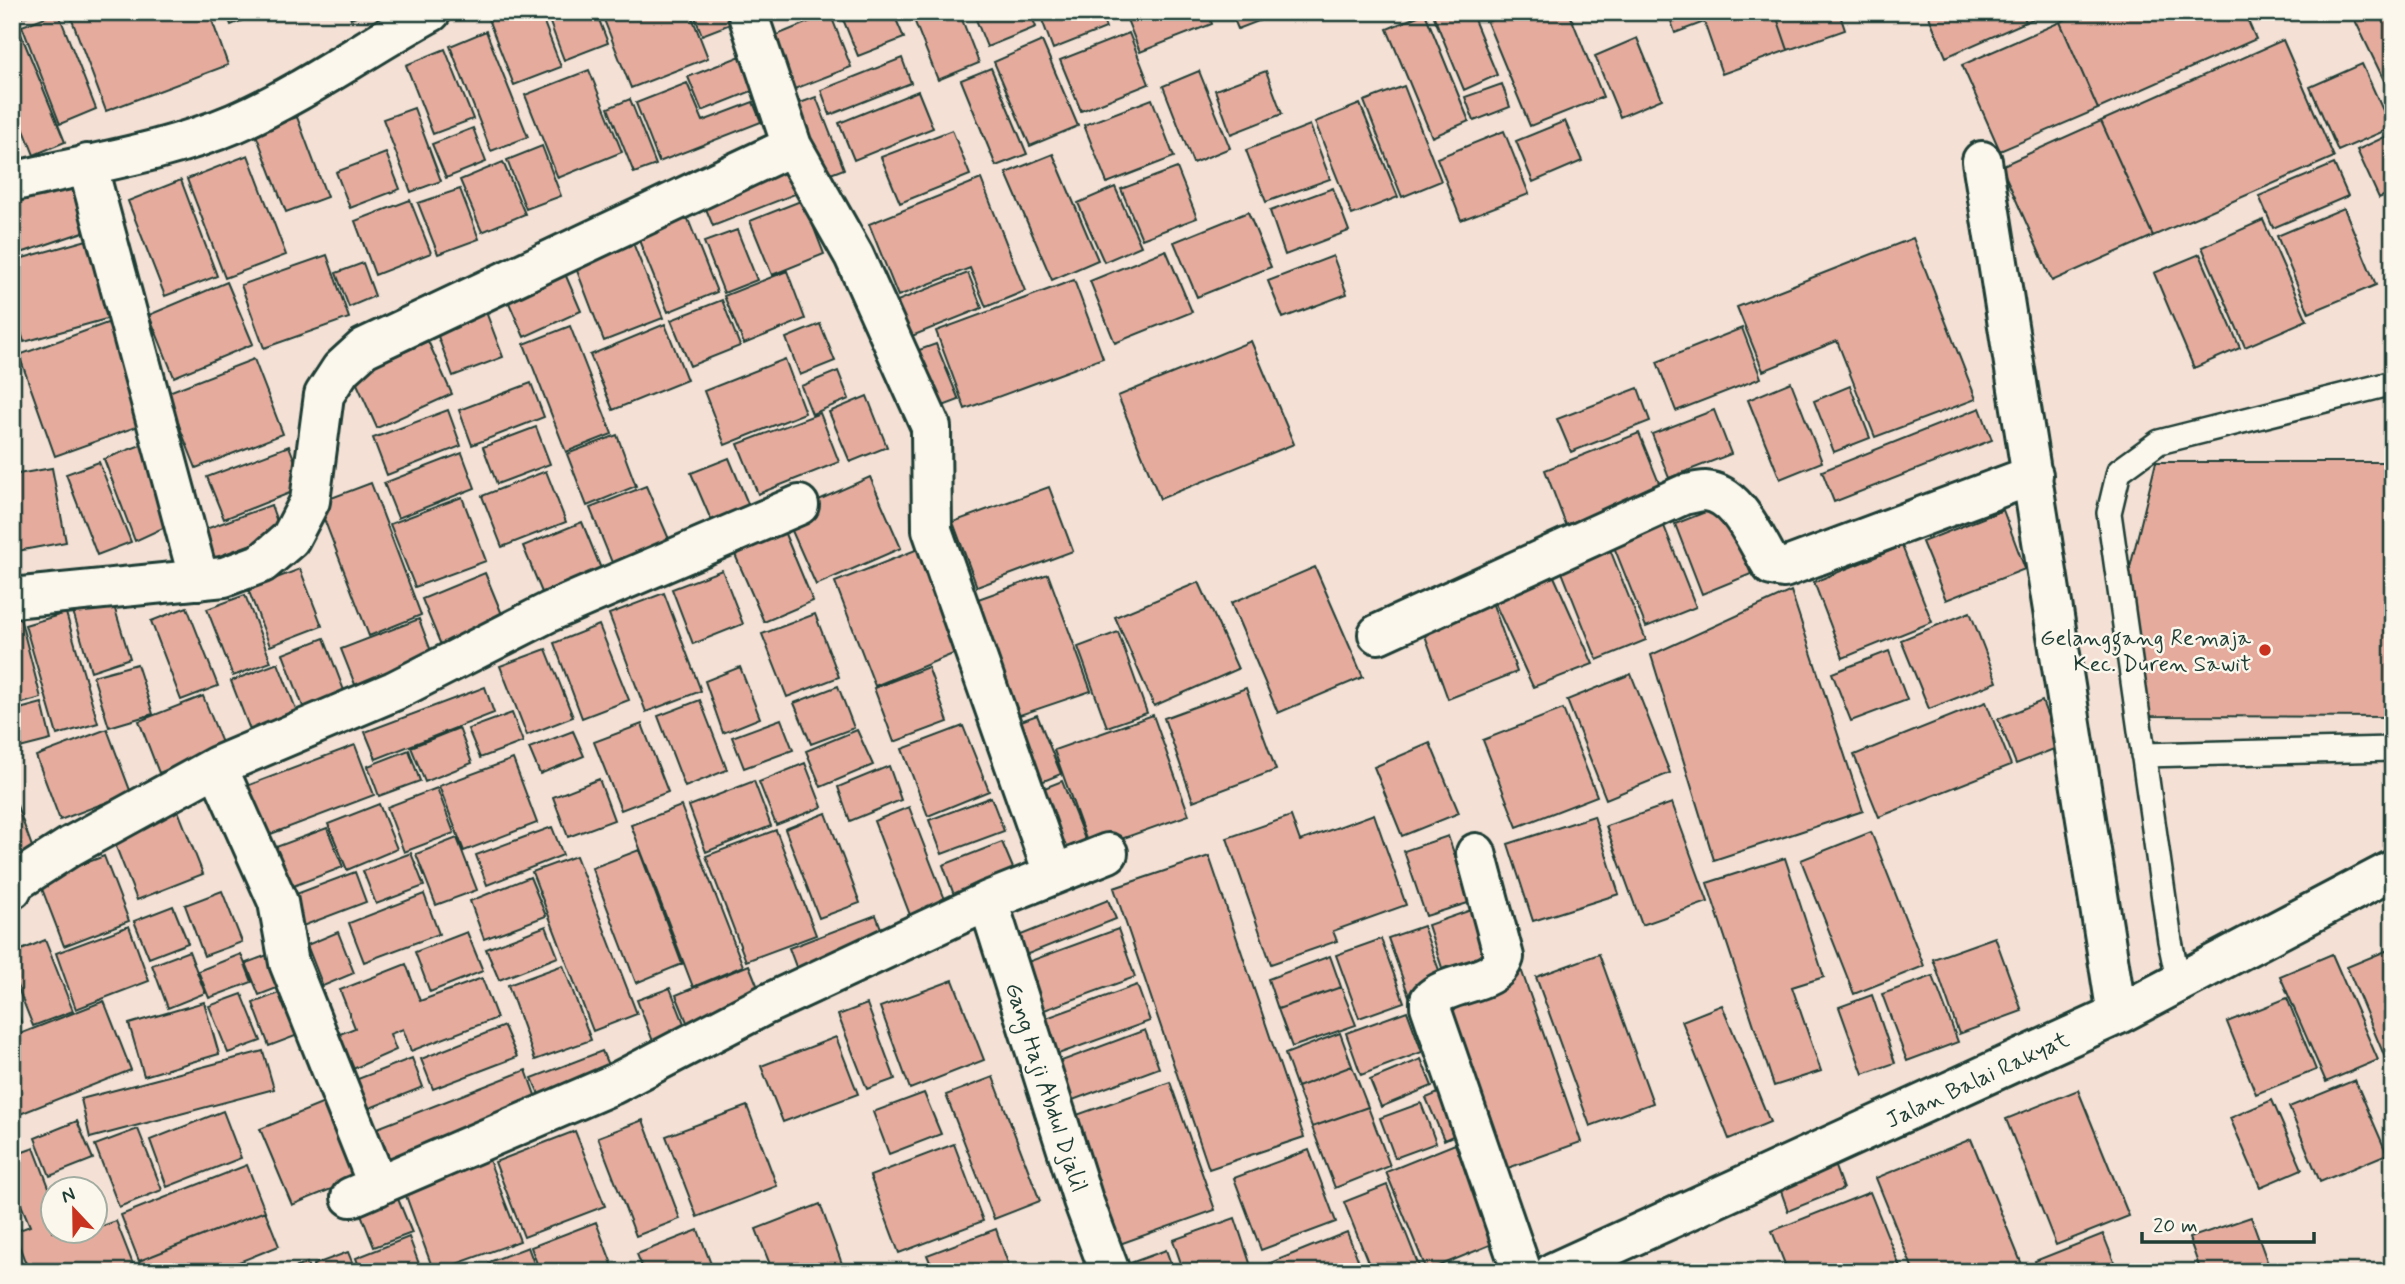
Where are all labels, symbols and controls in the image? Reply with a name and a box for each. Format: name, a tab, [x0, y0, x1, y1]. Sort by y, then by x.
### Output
place label: Gelanggang Remaja Kec. Duren Sawit	[2040, 624, 2251, 680]
marker: Gelanggang Remaja Kec. Duren Sawit	[2257, 642, 2273, 658]
street label: Gang Haji Abdul Djalil	[995, 979, 1093, 1197]
street label: Jalan Balai Rakyat	[1881, 1025, 2075, 1136]
north arrow	[38, 1176, 108, 1246]
text: N	[58, 1182, 79, 1210]
scale bar	[2142, 1200, 2314, 1244]
text: 20 m	[2153, 1212, 2198, 1240]

